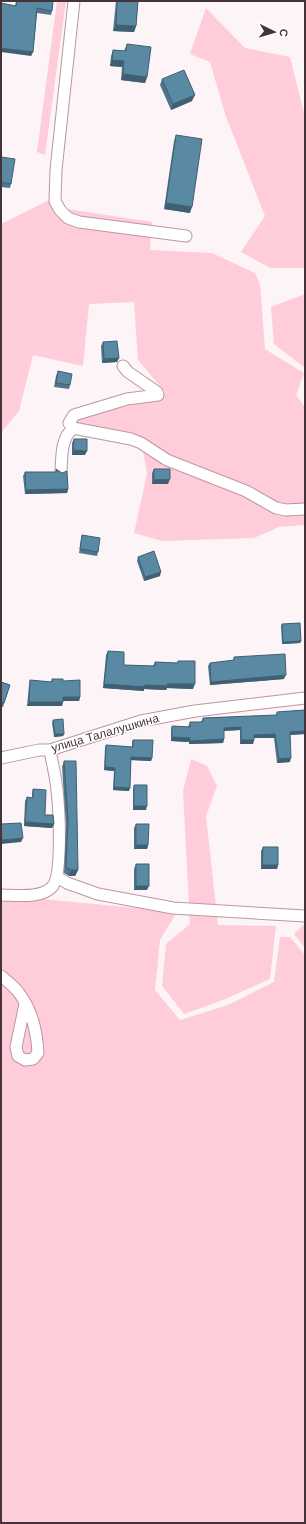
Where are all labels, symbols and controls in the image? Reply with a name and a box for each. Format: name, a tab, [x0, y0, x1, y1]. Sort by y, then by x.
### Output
north arrow	[254, 12, 294, 52]
text: С	[277, 28, 291, 37]
street label: улица Талалушкина	[49, 710, 161, 756]

